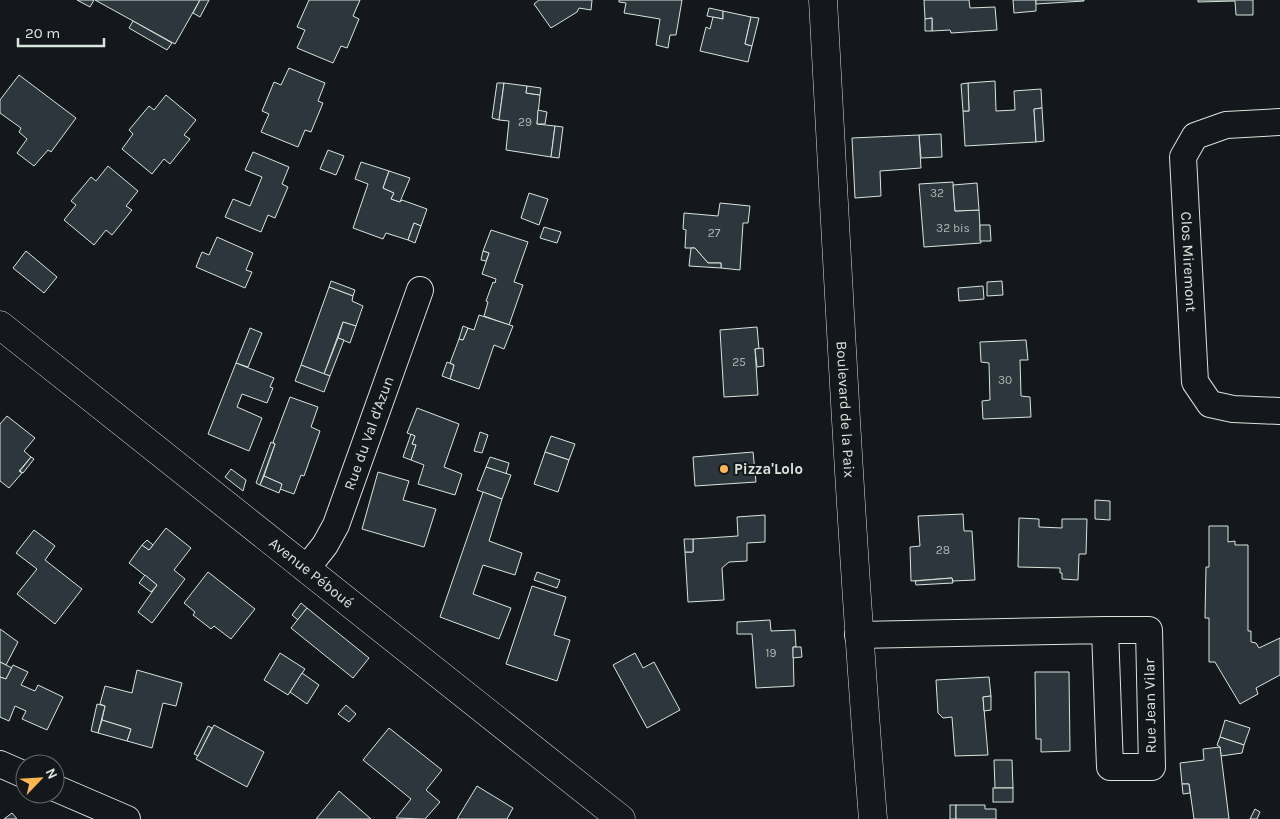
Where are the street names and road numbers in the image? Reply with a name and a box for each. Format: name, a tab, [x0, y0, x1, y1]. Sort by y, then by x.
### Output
street label: Clos Miremont	[1177, 211, 1200, 313]
street label: Boulevard de la Paix	[832, 340, 858, 479]
street label: Rue du Val d'Azun	[340, 374, 397, 493]
street label: Avenue Péboué	[266, 534, 357, 612]
street label: Rue Jean Vilar	[1140, 658, 1160, 754]

